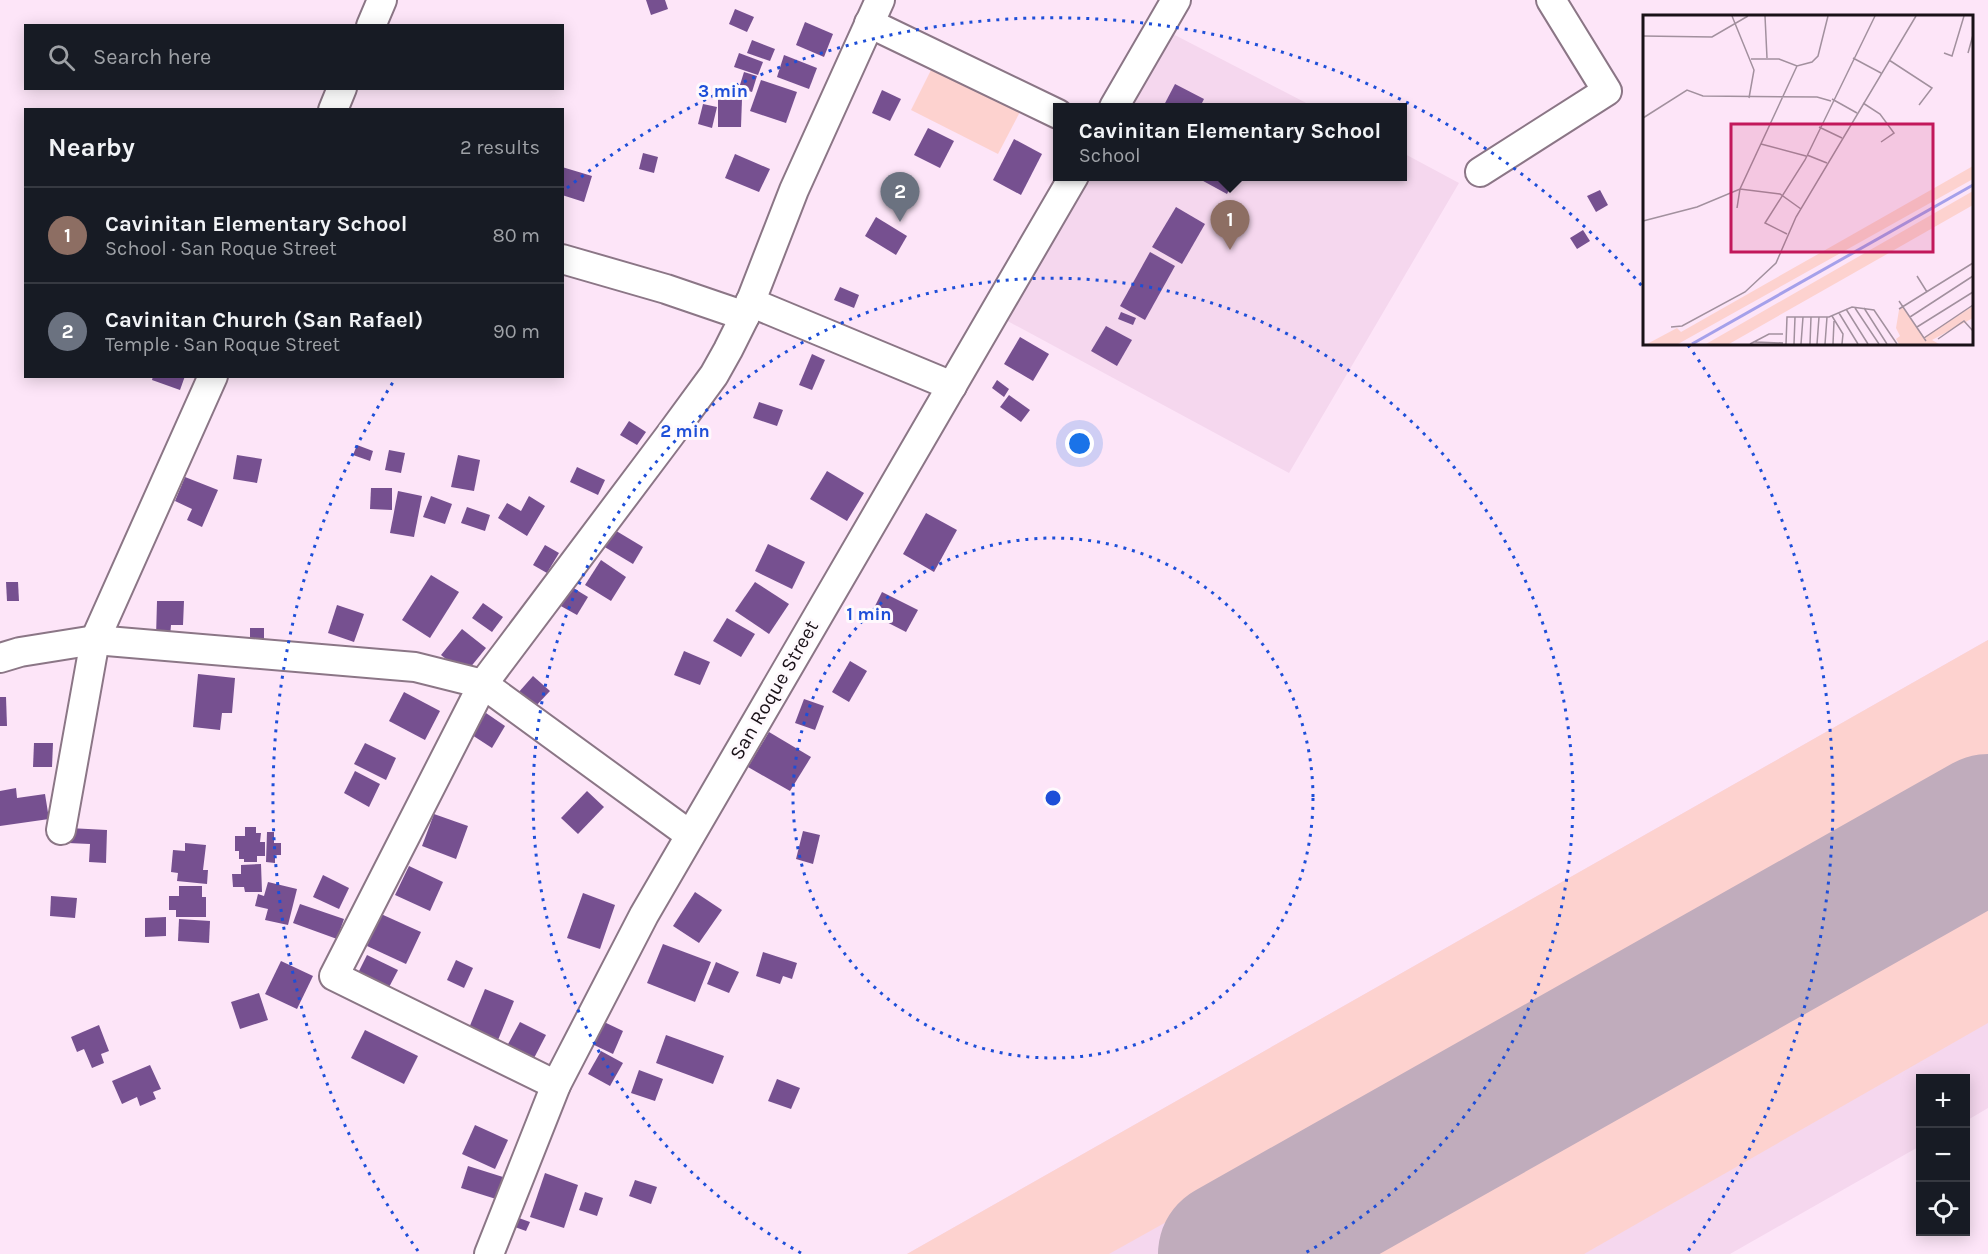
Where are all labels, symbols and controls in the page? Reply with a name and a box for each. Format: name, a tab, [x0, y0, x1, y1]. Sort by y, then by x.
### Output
inset map	[1643, 15, 1973, 345]
search box	[24, 24, 564, 90]
icon: search	[45, 41, 78, 74]
text: Search here	[93, 44, 211, 70]
text: 3 min	[698, 80, 748, 102]
popup	[1053, 103, 1407, 181]
text: Cavinitan Elementary School	[1079, 118, 1381, 144]
text: Nearby	[48, 132, 135, 163]
text: 2 results	[460, 136, 540, 159]
text: School	[1079, 144, 1141, 167]
pin: 2	[880, 172, 920, 222]
pin: 1	[1210, 200, 1250, 250]
text: Cavinitan Elementary School	[105, 211, 408, 237]
text: 1	[64, 224, 71, 247]
text: 80 m	[492, 224, 540, 247]
text: School · San Roque Street	[105, 237, 337, 260]
text: Cavinitan Church (San Rafael)	[105, 307, 423, 333]
text: 2	[61, 320, 74, 343]
text: 90 m	[493, 320, 540, 343]
text: Temple · San Roque Street	[105, 333, 340, 356]
text: 2 min	[660, 420, 710, 442]
your location	[1065, 429, 1094, 458]
text: 1 min	[846, 603, 892, 625]
street label: San Roque Street	[725, 616, 823, 764]
centre of rings	[1043, 788, 1063, 808]
map controls	[1916, 1074, 1970, 1236]
button: +	[1916, 1074, 1970, 1128]
button: −	[1916, 1128, 1970, 1182]
button: locate	[1916, 1182, 1970, 1236]

